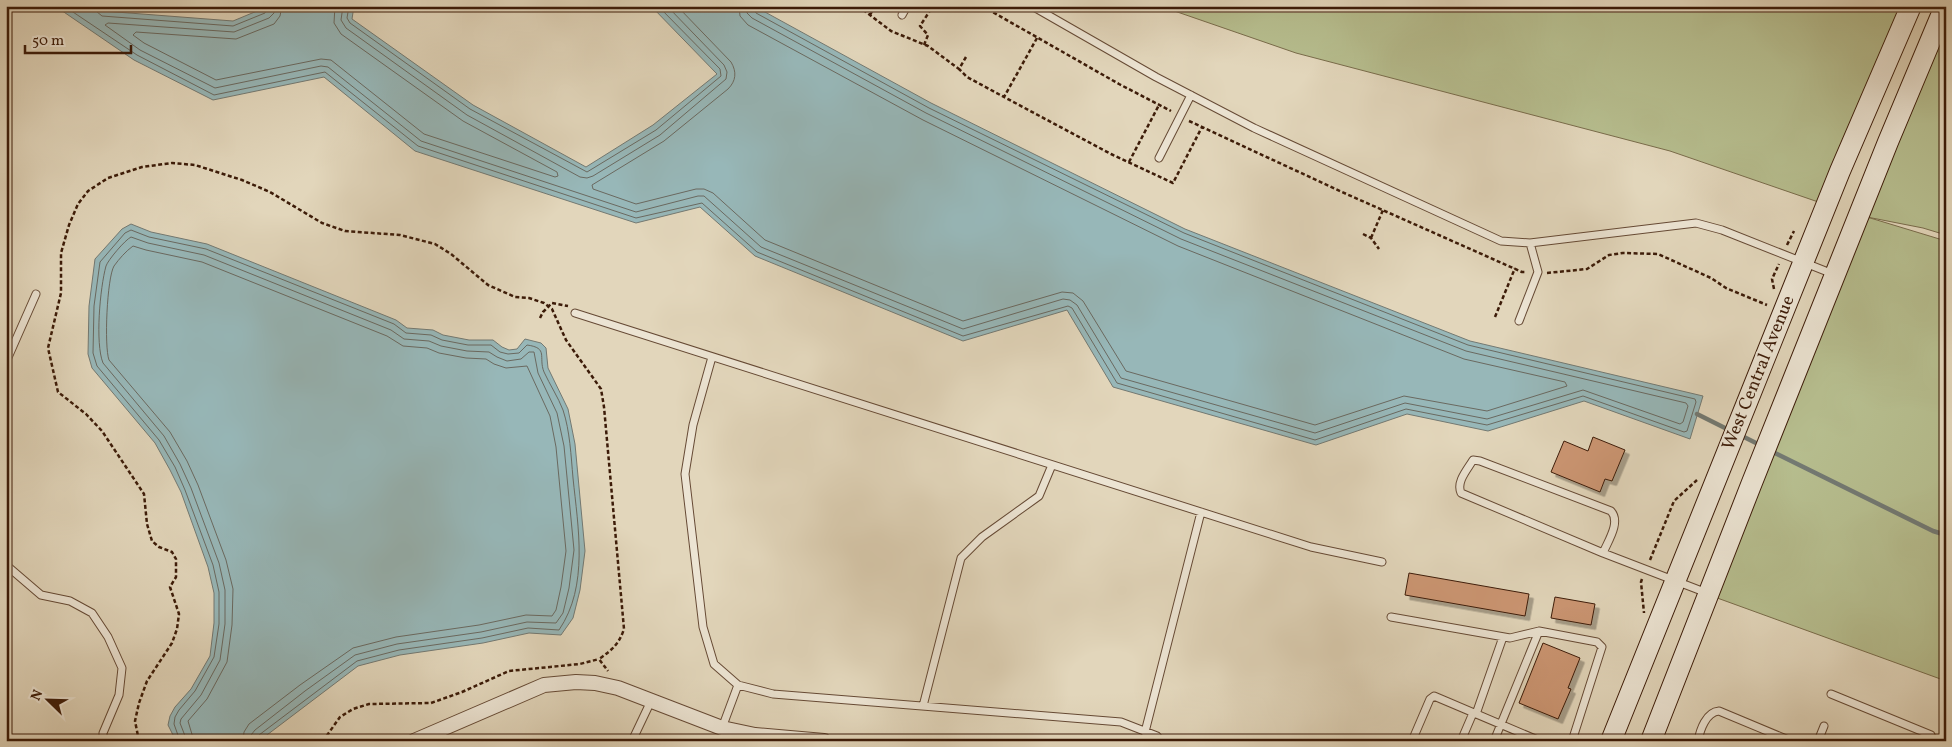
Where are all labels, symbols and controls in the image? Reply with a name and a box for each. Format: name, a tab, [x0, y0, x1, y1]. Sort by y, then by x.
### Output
scale bar	[25, 22, 131, 54]
text: 50 m	[32, 31, 64, 52]
street label: West Central Avenue	[1717, 292, 1801, 454]
north arrow	[22, 674, 72, 724]
text: N	[27, 687, 48, 704]

